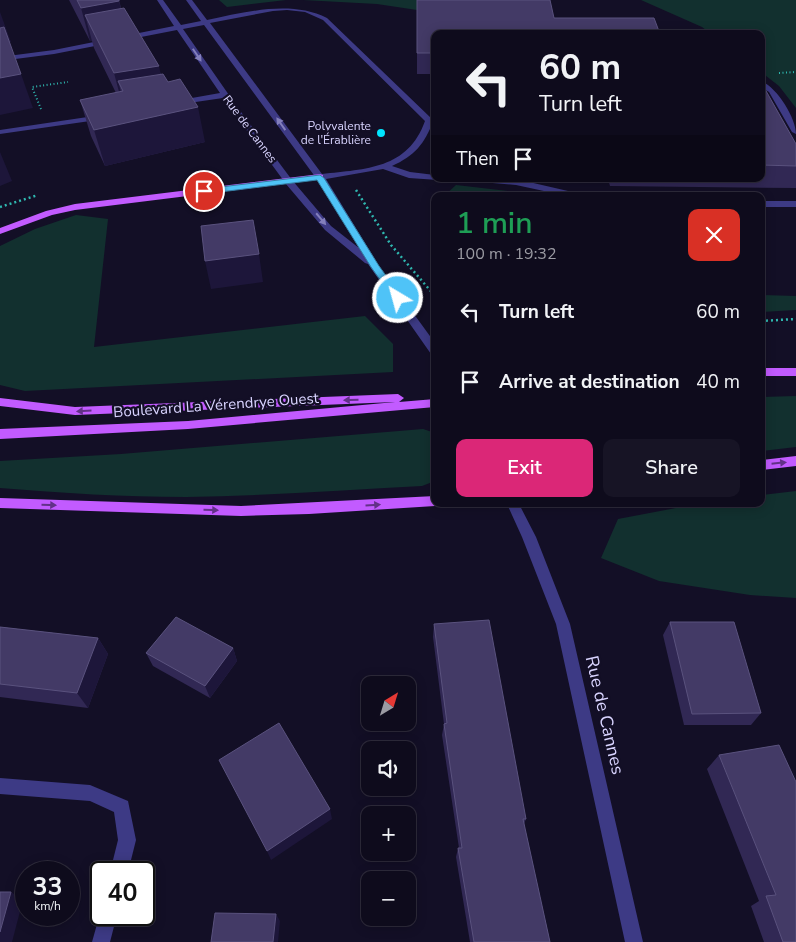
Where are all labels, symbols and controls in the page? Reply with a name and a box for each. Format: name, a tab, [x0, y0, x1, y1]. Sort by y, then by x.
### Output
text: 60 m	[539, 44, 621, 91]
one-way arrow	[192, 48, 202, 62]
icon: left	[456, 50, 521, 115]
text: Turn left	[539, 89, 622, 119]
street label: Rue de Cannes	[219, 92, 281, 166]
one-way arrow	[276, 117, 286, 131]
place label: Polyvalente de l'Érablière	[301, 118, 371, 148]
marker: Polyvalente de l'Érablière	[375, 127, 387, 139]
icon: arrive	[509, 145, 537, 173]
text: Then	[456, 146, 499, 172]
pin	[183, 170, 225, 212]
icon: arrive	[190, 177, 218, 205]
text: 1 min	[456, 203, 532, 244]
button: close	[688, 209, 740, 261]
one-way arrow	[315, 212, 326, 225]
text: 100 m · 19:32	[456, 243, 557, 265]
position arrow	[371, 271, 423, 323]
icon: left	[456, 298, 484, 326]
text: Turn left	[499, 299, 574, 325]
text: 60 m	[696, 299, 740, 325]
icon: arrive	[456, 368, 484, 396]
text: Arrive at destination	[499, 369, 680, 395]
text: 40 m	[696, 369, 740, 395]
street label: Boulevard La Vérendrye Ouest	[113, 388, 320, 422]
one-way arrow	[343, 396, 359, 404]
one-way arrow	[76, 407, 92, 415]
button: Exit	[456, 439, 593, 497]
button: Share	[603, 439, 740, 497]
one-way arrow	[771, 459, 787, 467]
one-way arrow	[366, 500, 382, 508]
one-way arrow	[41, 501, 57, 509]
one-way arrow	[203, 506, 219, 514]
street label: Rue de Cannes	[580, 653, 630, 777]
north arrow	[361, 676, 416, 731]
map controls	[361, 676, 416, 926]
button: sound	[361, 741, 416, 796]
button: +	[361, 806, 416, 861]
speed limit sign: 40	[90, 861, 155, 926]
text: 33	[32, 870, 63, 904]
button: −	[361, 871, 416, 926]
text: km/h	[34, 898, 61, 914]

